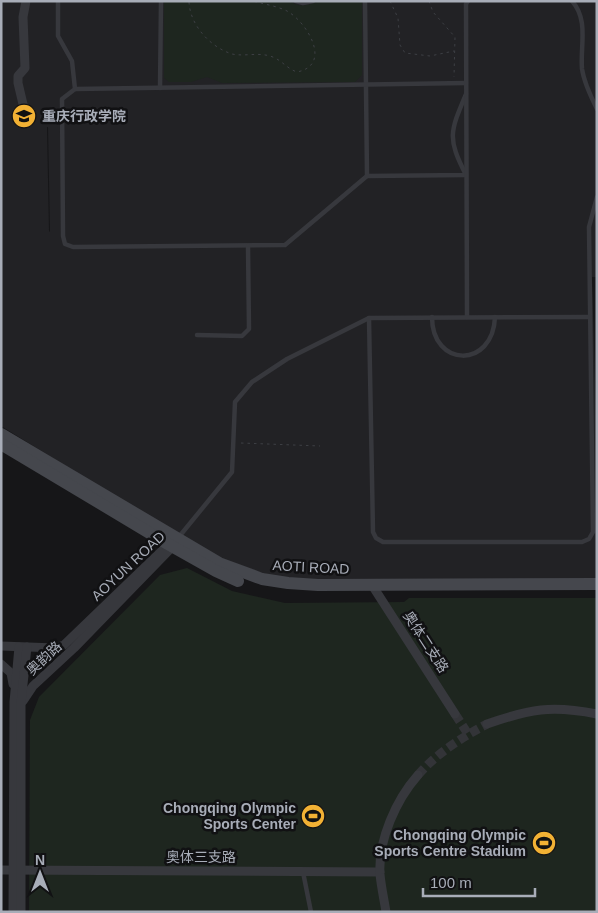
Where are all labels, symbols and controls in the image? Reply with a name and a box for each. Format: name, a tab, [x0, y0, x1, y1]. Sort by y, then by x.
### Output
school or university icon: 重庆行政学院	[11, 103, 37, 129]
place label: 重庆行政学院	[42, 108, 126, 124]
street label: AOYUN ROAD	[88, 528, 168, 604]
street label: AOTI ROAD	[272, 557, 350, 577]
street label: 奥体二支路	[400, 608, 452, 676]
street label: 奥韵路	[23, 638, 65, 678]
place label: Chongqing Olympic Sports Center	[163, 800, 297, 832]
sports icon: Chongqing Olympic Sports Center	[300, 803, 326, 829]
place label: Chongqing Olympic Sports Centre Stadium	[374, 827, 526, 859]
sports icon: Chongqing Olympic Sports Centre Stadium	[531, 830, 557, 856]
north arrow	[15, 848, 65, 898]
street label: 奥体三支路	[166, 849, 236, 865]
text: N	[35, 852, 45, 868]
scale bar	[423, 866, 536, 898]
text: 100 m	[430, 874, 472, 891]

